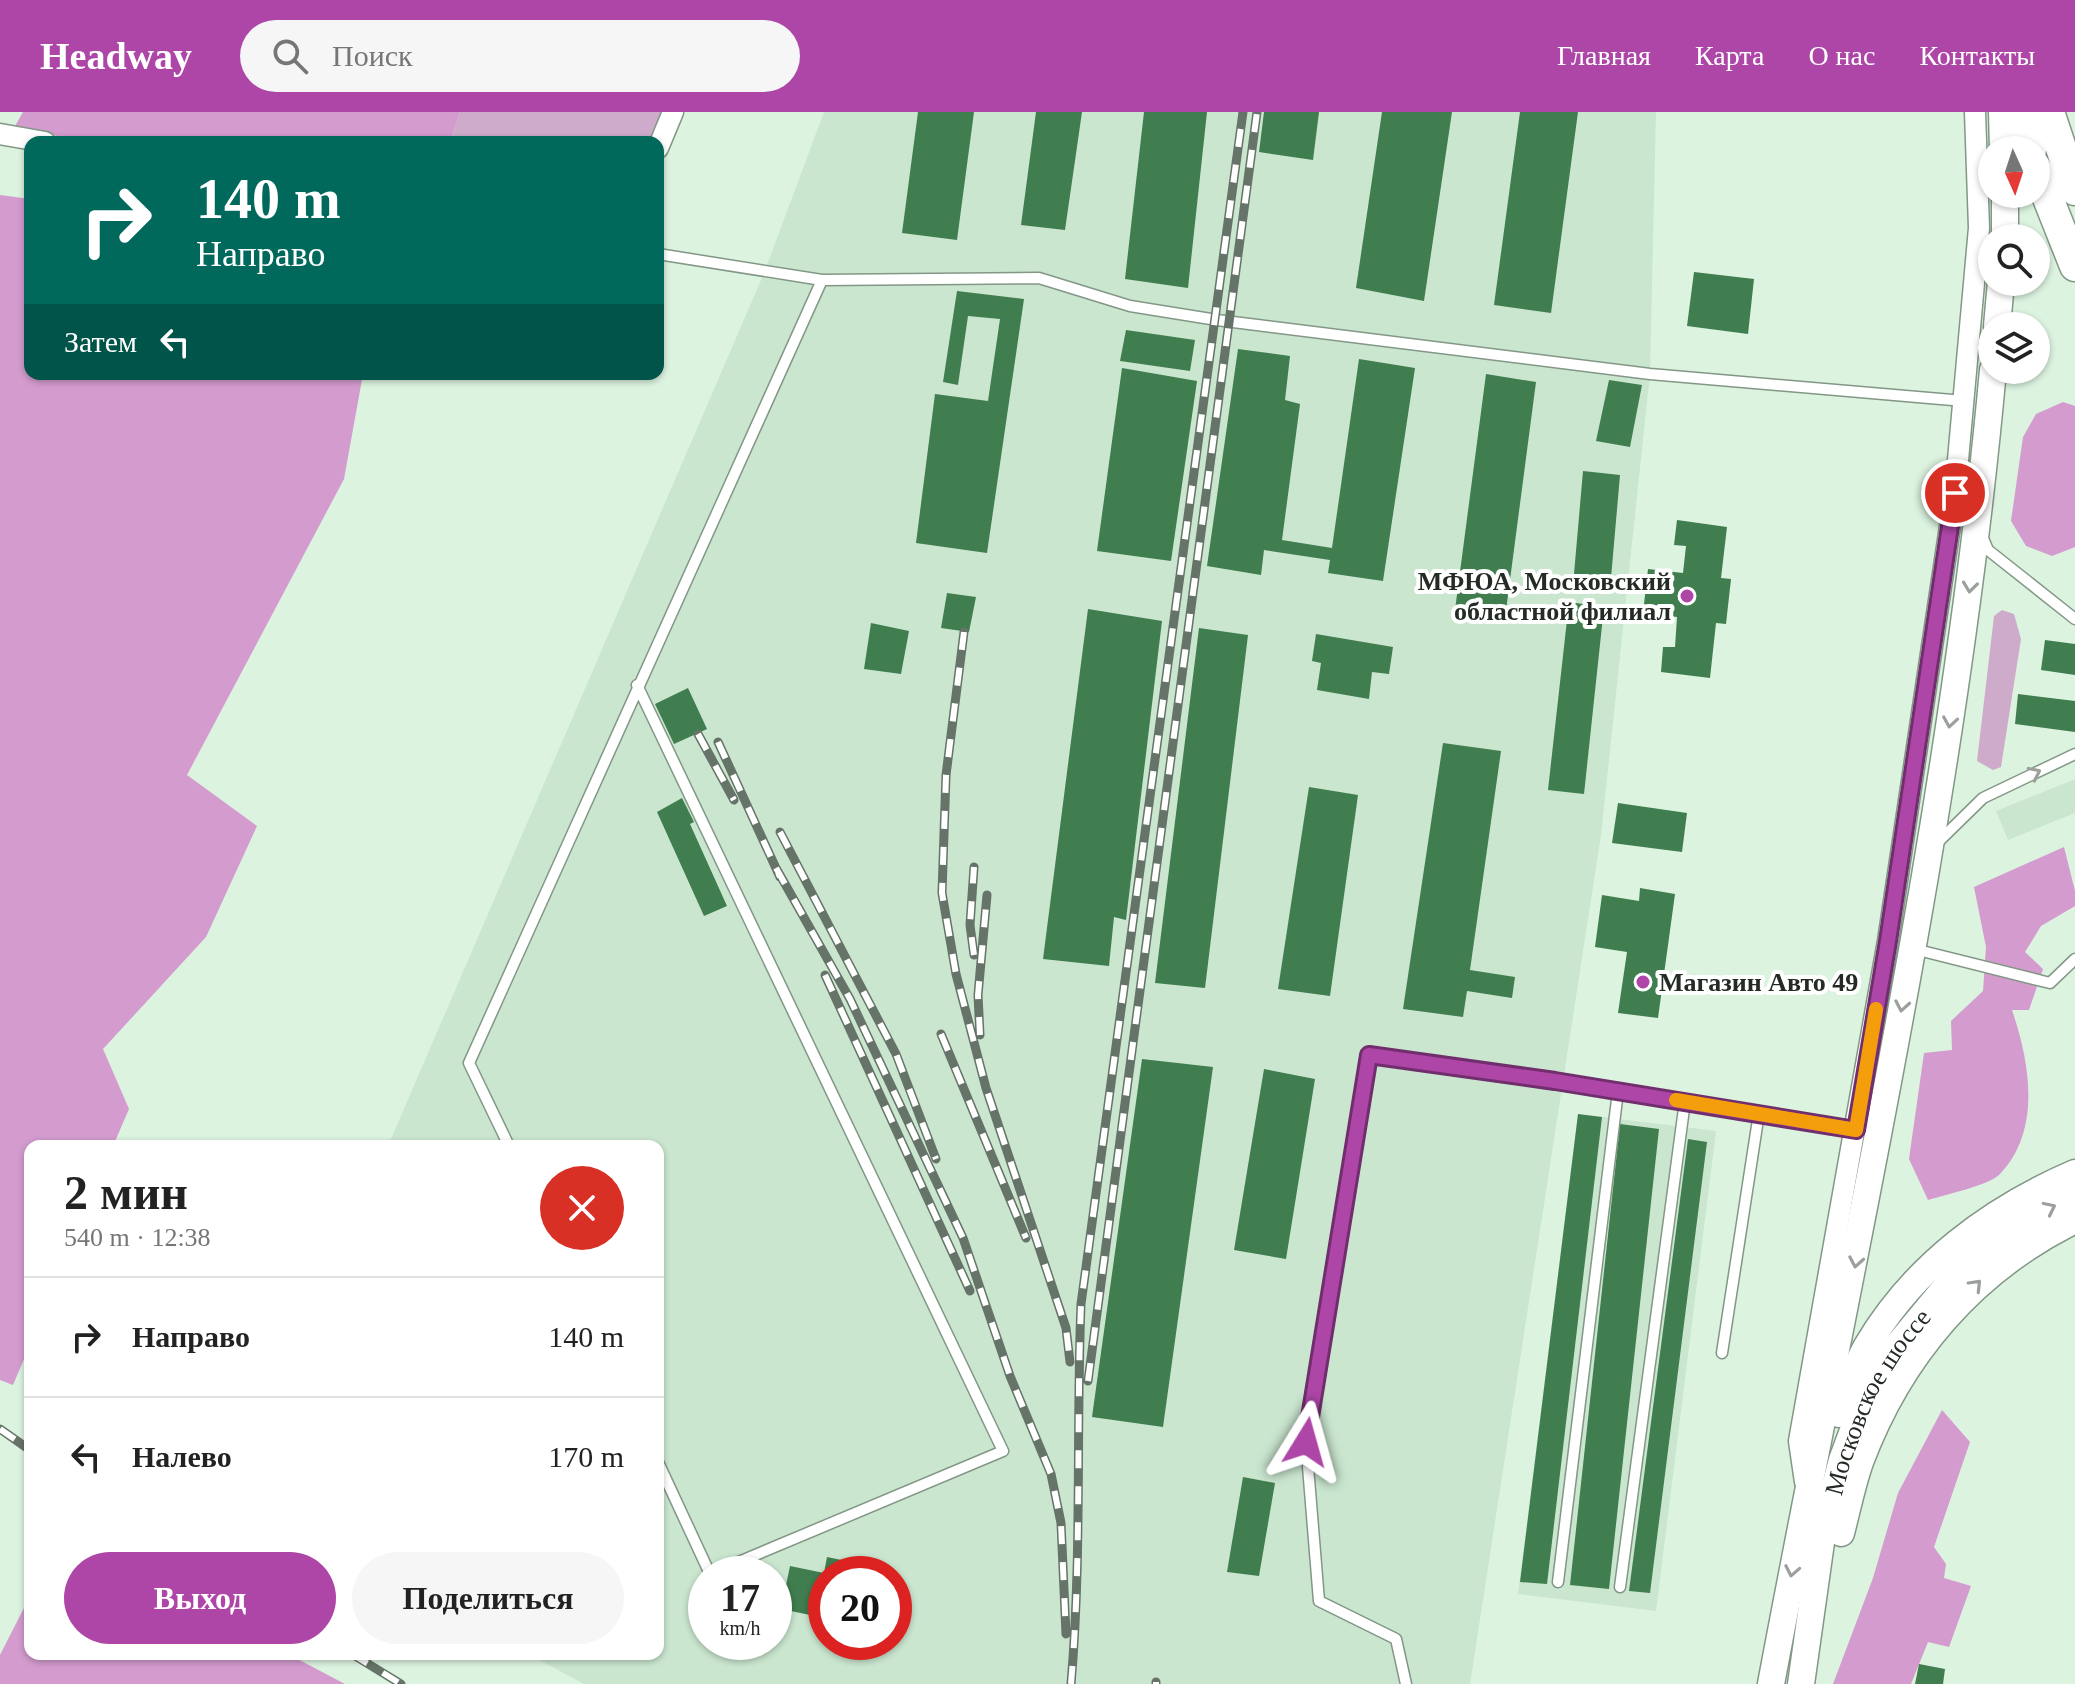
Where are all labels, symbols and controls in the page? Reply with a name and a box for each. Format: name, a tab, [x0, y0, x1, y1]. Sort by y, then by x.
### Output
search box	[240, 20, 800, 92]
icon: search	[268, 34, 312, 78]
text: Headway	[40, 35, 192, 77]
text: Поиск	[332, 39, 413, 72]
text: Главная	[1557, 40, 1651, 71]
text: Карта	[1695, 40, 1764, 71]
text: О нас	[1808, 40, 1875, 71]
text: Контакты	[1919, 40, 2035, 71]
north arrow	[1978, 136, 2050, 208]
map controls	[1978, 136, 2050, 384]
icon: right	[64, 168, 168, 272]
text: 140 m	[196, 168, 341, 230]
button: search	[1978, 224, 2050, 296]
text: Направо	[196, 234, 326, 274]
button: layers	[1978, 312, 2050, 384]
icon: left	[153, 320, 197, 364]
text: Затем	[64, 325, 137, 358]
pin	[1921, 459, 1989, 527]
icon: arrive	[1933, 471, 1977, 515]
place label: МФЮА, Московский областной филиал	[1418, 567, 1671, 626]
one-way arrow	[1961, 581, 1978, 594]
marker: МФЮА, Московский областной филиал	[1678, 587, 1696, 605]
one-way arrow	[1942, 715, 1959, 729]
one-way arrow	[2027, 767, 2042, 783]
place label: Магазин Авто 49	[1659, 968, 1858, 997]
marker: Магазин Авто 49	[1634, 973, 1652, 991]
one-way arrow	[1894, 999, 1911, 1013]
text: 2 мин	[64, 1166, 188, 1219]
button: close	[540, 1166, 624, 1250]
one-way arrow	[2042, 1202, 2057, 1218]
text: 540 m · 12:38	[64, 1223, 211, 1252]
one-way arrow	[1848, 1255, 1865, 1268]
one-way arrow	[1967, 1280, 1981, 1295]
street label: Московское шоссе	[1819, 1303, 1937, 1498]
icon: right	[64, 1315, 108, 1359]
text: Направо	[132, 1320, 250, 1353]
text: 140 m	[548, 1320, 624, 1353]
position arrow	[1264, 1400, 1348, 1484]
icon: left	[64, 1435, 108, 1479]
text: Налево	[132, 1440, 232, 1473]
text: 170 m	[548, 1440, 624, 1473]
button: Выход	[64, 1552, 336, 1644]
button: Поделиться	[352, 1552, 624, 1644]
speed limit sign: 20	[808, 1556, 912, 1660]
one-way arrow	[1785, 1564, 1802, 1578]
text: 17	[720, 1575, 760, 1620]
text: km/h	[719, 1617, 761, 1639]

